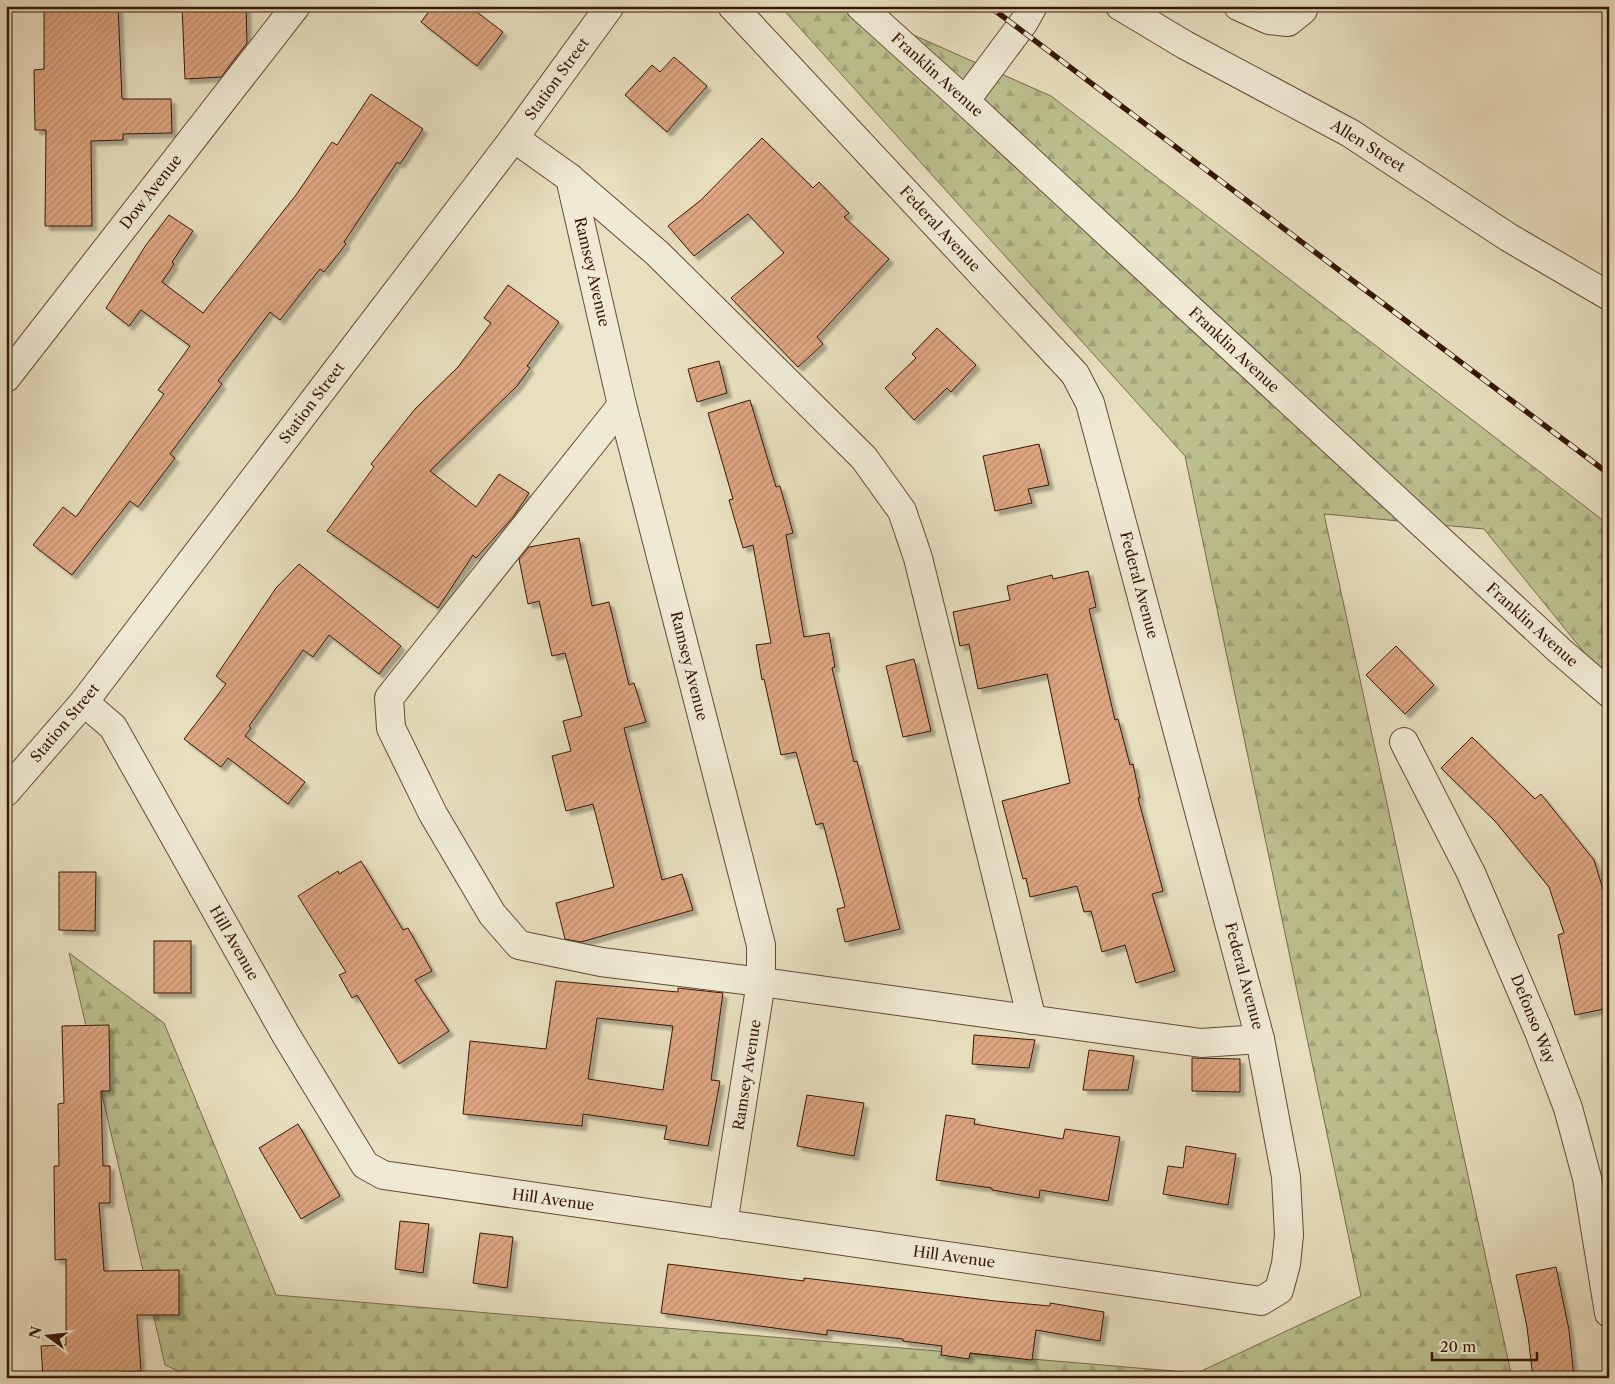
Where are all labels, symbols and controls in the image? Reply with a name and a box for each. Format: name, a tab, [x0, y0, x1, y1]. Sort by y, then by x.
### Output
street label: Franklin Avenue	[887, 28, 987, 121]
street label: Station Street	[520, 33, 593, 124]
street label: Allen Street	[1327, 115, 1410, 176]
street label: Dow Avenue	[116, 151, 186, 233]
street label: Federal Avenue	[896, 182, 985, 276]
street label: Ramsey Avenue	[571, 215, 614, 329]
street label: Franklin Avenue	[1185, 303, 1284, 396]
street label: Station Street	[275, 358, 349, 447]
street label: Federal Avenue	[1116, 529, 1163, 641]
street label: Franklin Avenue	[1482, 578, 1582, 671]
street label: Ramsey Avenue	[667, 609, 712, 723]
street label: Station Street	[26, 679, 104, 766]
street label: Hill Avenue	[205, 902, 263, 983]
street label: Federal Avenue	[1221, 920, 1268, 1032]
street label: Defonso Way	[1507, 971, 1560, 1067]
street label: Ramsey Avenue	[728, 1018, 765, 1132]
street label: Hill Avenue	[511, 1184, 596, 1215]
street label: Hill Avenue	[912, 1241, 997, 1272]
north arrow	[22, 1312, 72, 1362]
text: N	[25, 1324, 46, 1341]
scale bar	[1432, 1329, 1538, 1361]
text: 20 m	[1440, 1337, 1476, 1356]

